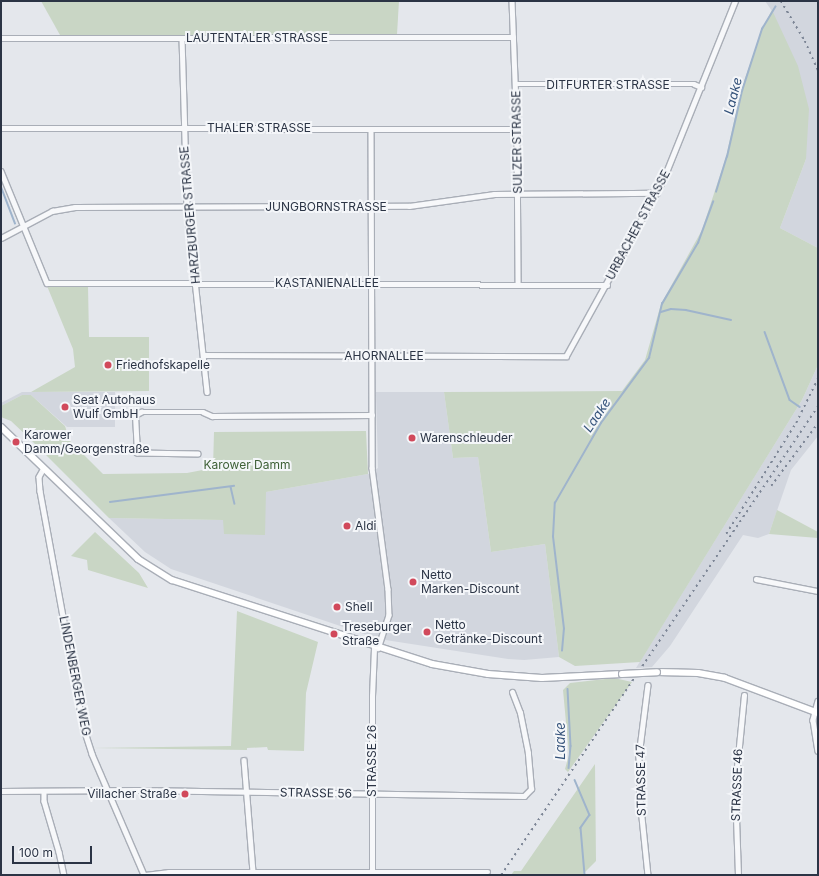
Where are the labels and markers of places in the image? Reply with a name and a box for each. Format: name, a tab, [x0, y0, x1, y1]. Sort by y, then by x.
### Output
place label: Friedhofskapelle	[116, 358, 210, 372]
marker: Friedhofskapelle	[103, 360, 113, 370]
place label: Seat Autohaus Wulf GmbH	[73, 393, 155, 421]
marker: Seat Autohaus Wulf GmbH	[60, 402, 70, 412]
place label: Karower Damm/Georgenstraße	[24, 428, 150, 456]
place label: Warenschleuder	[420, 431, 513, 445]
marker: Warenschleuder	[407, 433, 417, 443]
marker: Karower Damm/Georgenstraße	[11, 437, 21, 447]
place label: Aldi	[355, 519, 376, 533]
marker: Aldi	[342, 521, 352, 531]
place label: Netto Marken-Discount	[421, 568, 519, 596]
marker: Netto Marken-Discount	[408, 577, 418, 587]
place label: Shell	[345, 600, 373, 614]
marker: Shell	[332, 602, 342, 612]
place label: Netto Getränke-Discount	[435, 618, 542, 646]
place label: Treseburger Straße	[342, 620, 411, 648]
marker: Netto Getränke-Discount	[422, 627, 432, 637]
marker: Treseburger Straße	[329, 629, 339, 639]
place label: Villacher Straße	[87, 787, 177, 801]
marker: Villacher Straße	[180, 789, 190, 799]

